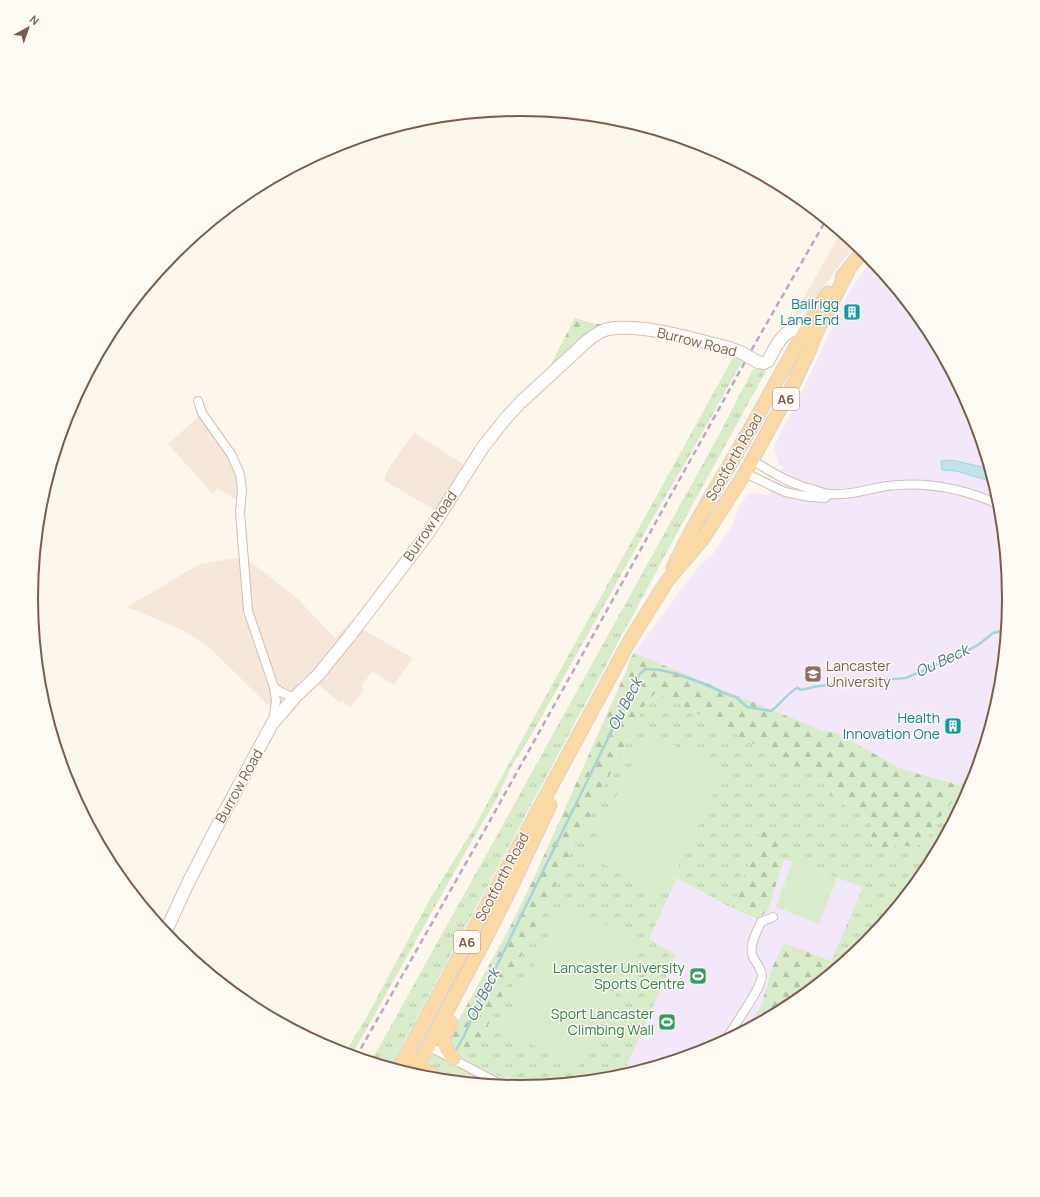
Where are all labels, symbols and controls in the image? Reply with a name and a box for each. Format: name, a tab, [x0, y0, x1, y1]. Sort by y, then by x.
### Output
north arrow	[8, 8, 48, 48]
text: N	[27, 12, 43, 28]
place label: Bailrigg Lane End	[780, 294, 839, 329]
building icon: Bailrigg Lane End	[842, 302, 862, 322]
street label: Burrow Road	[655, 322, 739, 361]
road number: A6	[773, 388, 799, 410]
street label: Scotforth Road	[701, 410, 766, 504]
street label: Burrow Road	[398, 487, 461, 565]
water label: Ou Beck	[912, 638, 974, 682]
place label: Lancaster University	[826, 656, 891, 691]
school or university icon: Lancaster University	[803, 664, 823, 684]
water label: Ou Beck	[602, 672, 648, 734]
place label: Health Innovation One	[843, 708, 940, 743]
building icon: Health Innovation One	[943, 716, 963, 736]
street label: Burrow Road	[210, 745, 267, 826]
street label: Scotforth Road	[470, 829, 533, 924]
road number: A6	[454, 931, 480, 953]
place label: Lancaster University Sports Centre	[553, 958, 686, 993]
water label: Ou Beck	[461, 963, 505, 1025]
sports icon: Lancaster University Sports Centre	[688, 966, 708, 986]
place label: Sport Lancaster Climbing Wall	[551, 1004, 654, 1039]
sports icon: Sport Lancaster Climbing Wall	[657, 1012, 677, 1032]

